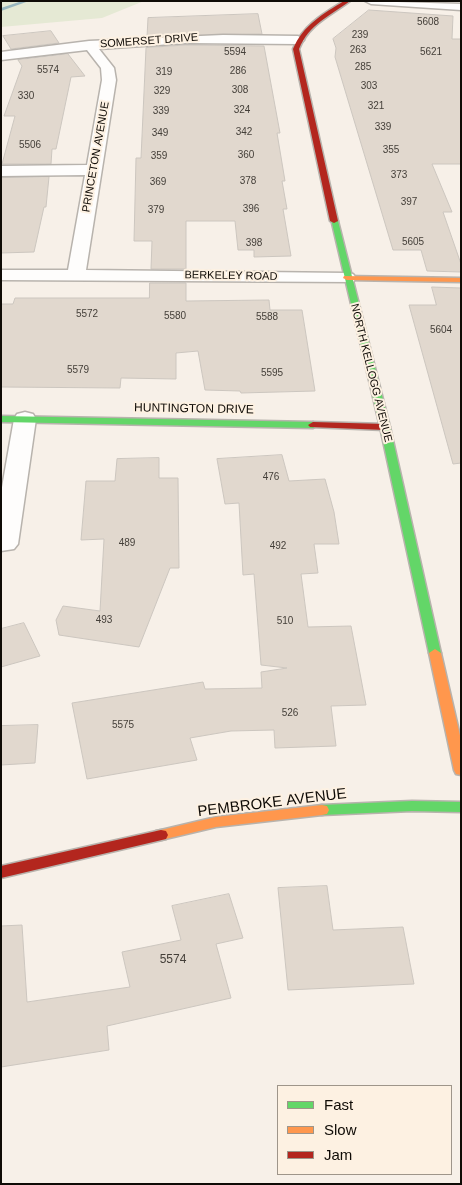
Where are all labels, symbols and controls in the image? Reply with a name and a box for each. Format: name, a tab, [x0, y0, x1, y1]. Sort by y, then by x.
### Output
house number: 5608	[417, 16, 439, 28]
house number: 239	[352, 29, 368, 41]
street label: SOMERSET DRIVE	[99, 31, 199, 51]
house number: 263	[350, 44, 366, 56]
house number: 5594	[224, 46, 246, 58]
house number: 5621	[420, 46, 442, 58]
house number: 285	[355, 61, 371, 73]
house number: 5574	[37, 64, 59, 76]
house number: 286	[230, 65, 246, 77]
house number: 319	[156, 66, 172, 78]
house number: 303	[361, 80, 377, 92]
house number: 308	[232, 84, 248, 96]
house number: 329	[154, 85, 170, 97]
house number: 330	[18, 90, 34, 102]
house number: 321	[368, 100, 384, 112]
street label: PRINCETON AVENUE	[80, 101, 112, 213]
house number: 324	[234, 104, 250, 116]
house number: 339	[153, 105, 169, 117]
house number: 339	[375, 121, 391, 133]
house number: 342	[236, 126, 252, 138]
house number: 349	[152, 127, 168, 139]
house number: 5506	[19, 139, 41, 151]
house number: 355	[383, 144, 399, 156]
house number: 360	[238, 149, 254, 161]
house number: 359	[151, 150, 167, 162]
house number: 373	[391, 169, 407, 181]
house number: 378	[240, 175, 256, 187]
house number: 369	[150, 176, 166, 188]
house number: 397	[401, 196, 417, 208]
house number: 396	[243, 203, 259, 215]
house number: 379	[148, 204, 164, 216]
house number: 5605	[402, 236, 424, 248]
house number: 398	[246, 237, 262, 249]
street label: BERKELEY ROAD	[184, 269, 278, 283]
street label: NORTH KELLOGG AVENUE	[347, 303, 395, 443]
house number: 5572	[76, 308, 98, 320]
house number: 5580	[164, 310, 186, 322]
house number: 5588	[256, 311, 278, 323]
house number: 5604	[430, 324, 452, 336]
house number: 5579	[67, 364, 89, 376]
house number: 5595	[261, 367, 283, 379]
street label: HUNTINGTON DRIVE	[134, 401, 254, 417]
house number: 476	[263, 471, 279, 483]
house number: 489	[119, 537, 135, 549]
house number: 492	[270, 540, 286, 552]
house number: 493	[96, 614, 112, 626]
house number: 510	[277, 615, 293, 627]
house number: 526	[282, 707, 298, 719]
house number: 5575	[112, 719, 134, 731]
street label: PEMBROKE AVENUE	[197, 785, 347, 821]
house number: 5574	[160, 953, 186, 967]
legend	[277, 1085, 452, 1175]
text: Fast	[324, 1096, 353, 1113]
text: Slow	[324, 1121, 357, 1138]
text: Jam	[324, 1146, 352, 1163]

